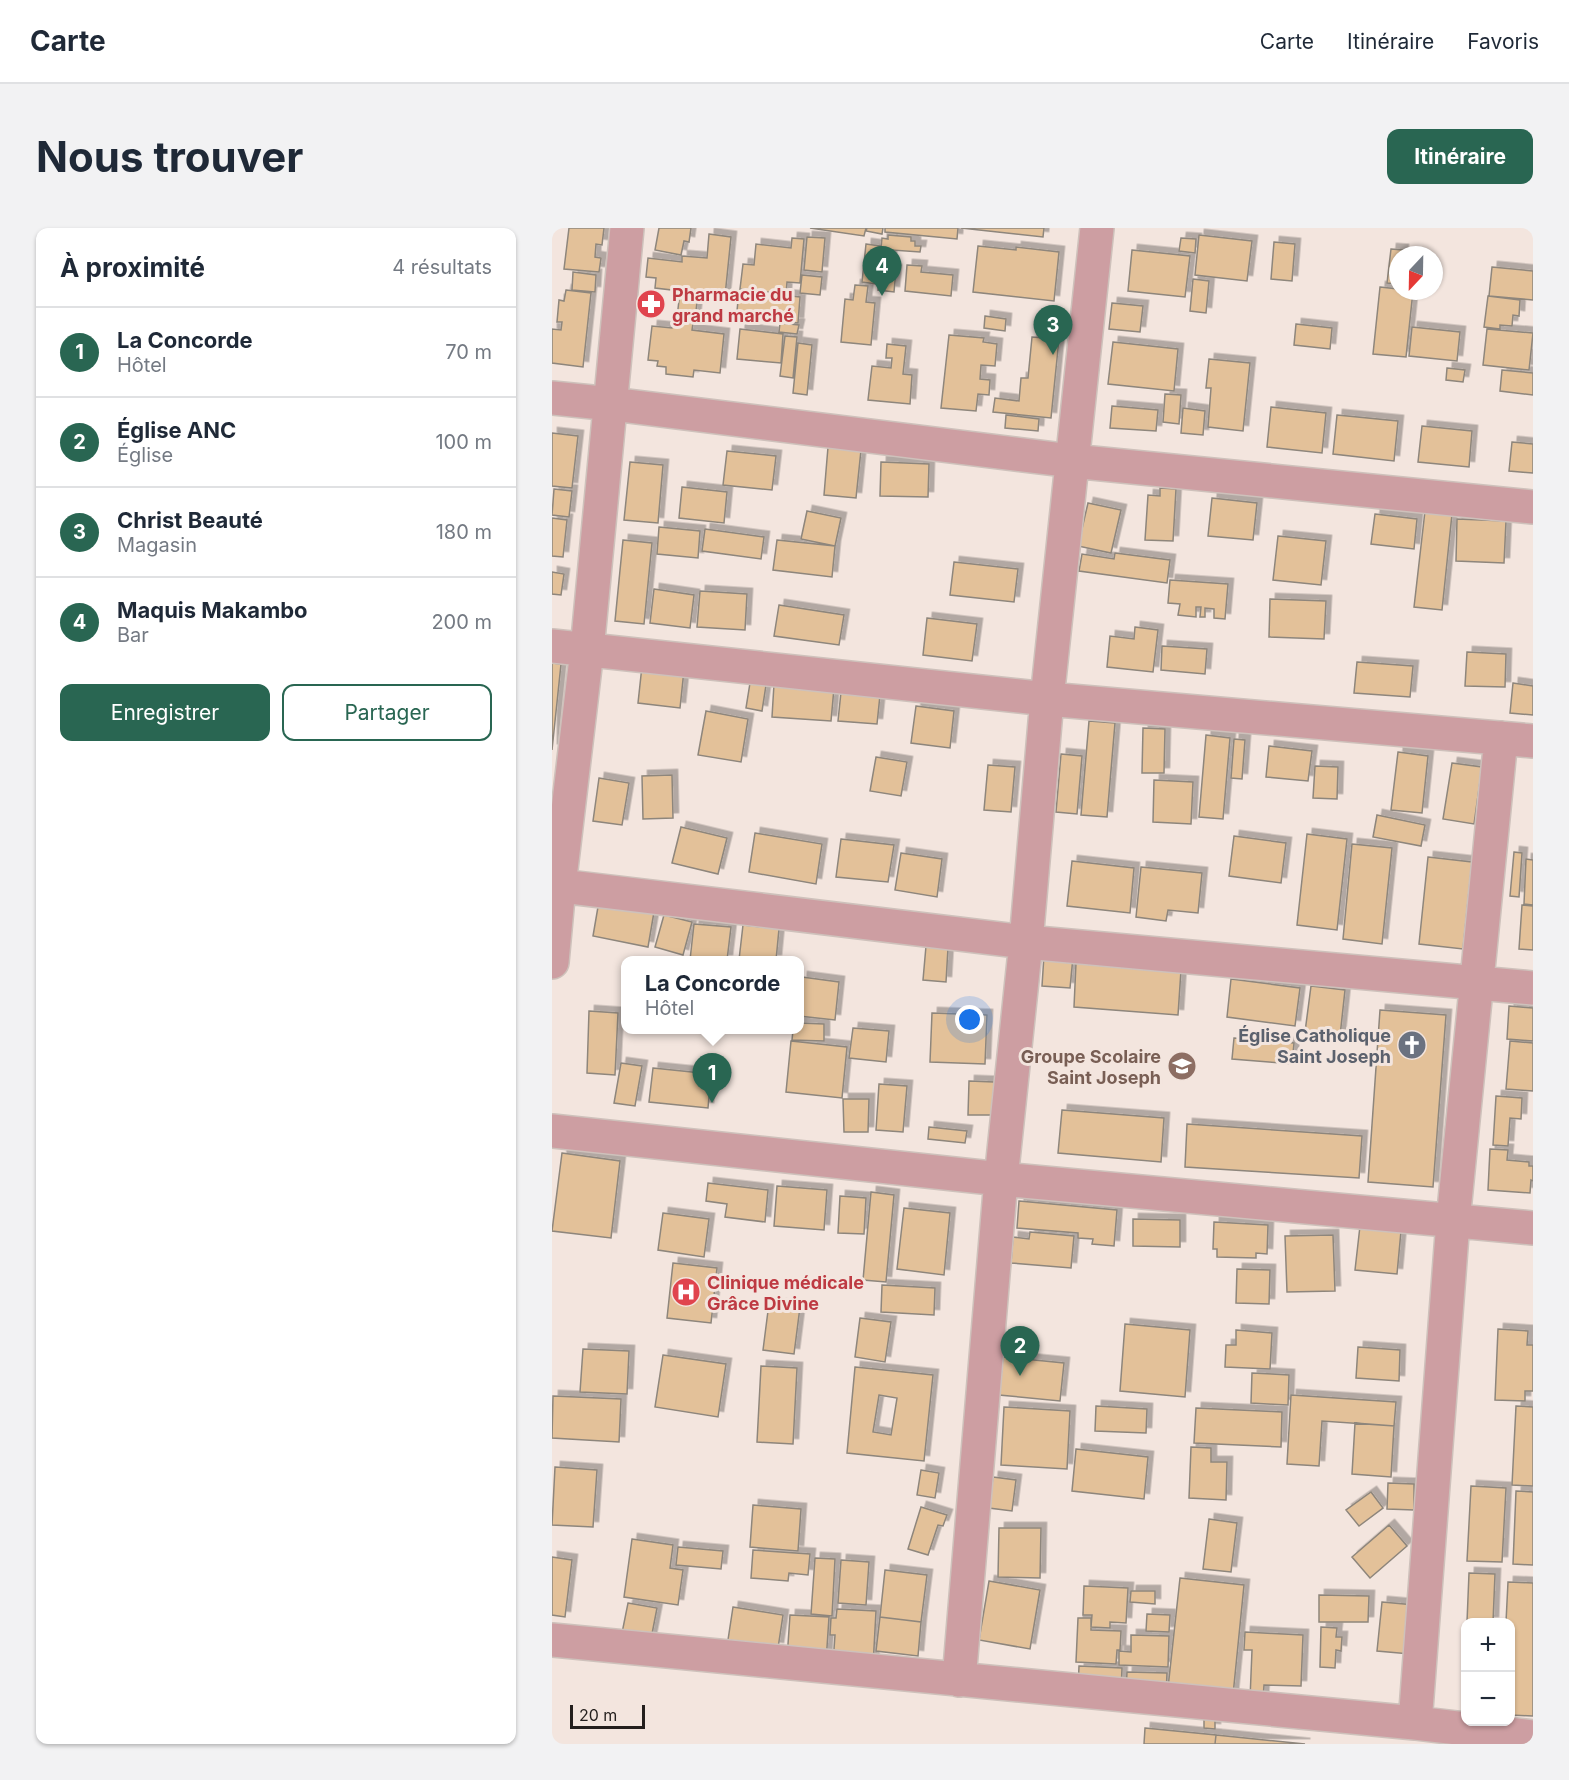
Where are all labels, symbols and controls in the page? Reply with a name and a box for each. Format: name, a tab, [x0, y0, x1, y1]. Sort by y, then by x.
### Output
text: Carte	[30, 24, 106, 58]
text: Carte	[1260, 29, 1314, 54]
text: Itinéraire	[1347, 29, 1434, 54]
text: Favoris	[1467, 29, 1539, 54]
button: Itinéraire	[1387, 129, 1533, 184]
text: Nous trouver	[36, 131, 303, 182]
north arrow	[1389, 246, 1443, 300]
pin: 4	[862, 247, 902, 296]
text: À proximité	[60, 252, 205, 283]
text: 4 résultats	[392, 255, 492, 279]
place label: Pharmacie du grand marché	[672, 284, 794, 326]
pharmacy icon: Pharmacie du grand marché	[635, 288, 667, 320]
pin: 3	[1034, 306, 1072, 355]
text: La Concorde	[117, 327, 253, 353]
text: 1	[75, 340, 84, 364]
text: 70 m	[445, 340, 492, 364]
text: Hôtel	[117, 353, 167, 377]
text: Église ANC	[117, 417, 236, 443]
text: 2	[73, 430, 86, 454]
text: 100 m	[435, 430, 492, 454]
text: Église	[117, 443, 173, 467]
text: Christ Beauté	[117, 507, 263, 533]
text: 3	[73, 520, 86, 544]
text: 180 m	[436, 520, 492, 544]
text: Magasin	[117, 533, 197, 557]
text: Maquis Makambo	[117, 597, 308, 623]
text: 4	[73, 610, 86, 634]
text: 200 m	[431, 610, 492, 634]
text: Bar	[117, 623, 149, 647]
button: Enregistrer	[60, 684, 270, 741]
button: Partager	[282, 684, 492, 741]
popup	[621, 956, 804, 1034]
text: La Concorde	[645, 970, 780, 996]
text: Hôtel	[645, 996, 694, 1020]
your location	[955, 1005, 984, 1034]
place label: Église Catholique Saint Joseph	[1238, 1025, 1391, 1067]
church icon: Église Catholique Saint Joseph	[1396, 1029, 1428, 1061]
place label: Groupe Scolaire Saint Joseph	[1021, 1046, 1161, 1088]
school or university icon: Groupe Scolaire Saint Joseph	[1166, 1050, 1198, 1082]
pin: 1	[692, 1054, 732, 1103]
place label: Clinique médicale Grâce Divine	[707, 1272, 864, 1314]
hospital icon: Clinique médicale Grâce Divine	[670, 1276, 702, 1308]
pin: 2	[1000, 1326, 1040, 1376]
map controls	[1461, 1618, 1515, 1726]
button: +	[1461, 1618, 1515, 1672]
button: −	[1461, 1672, 1515, 1726]
scale bar	[570, 1702, 645, 1730]
text: 20 m	[579, 1705, 617, 1725]

